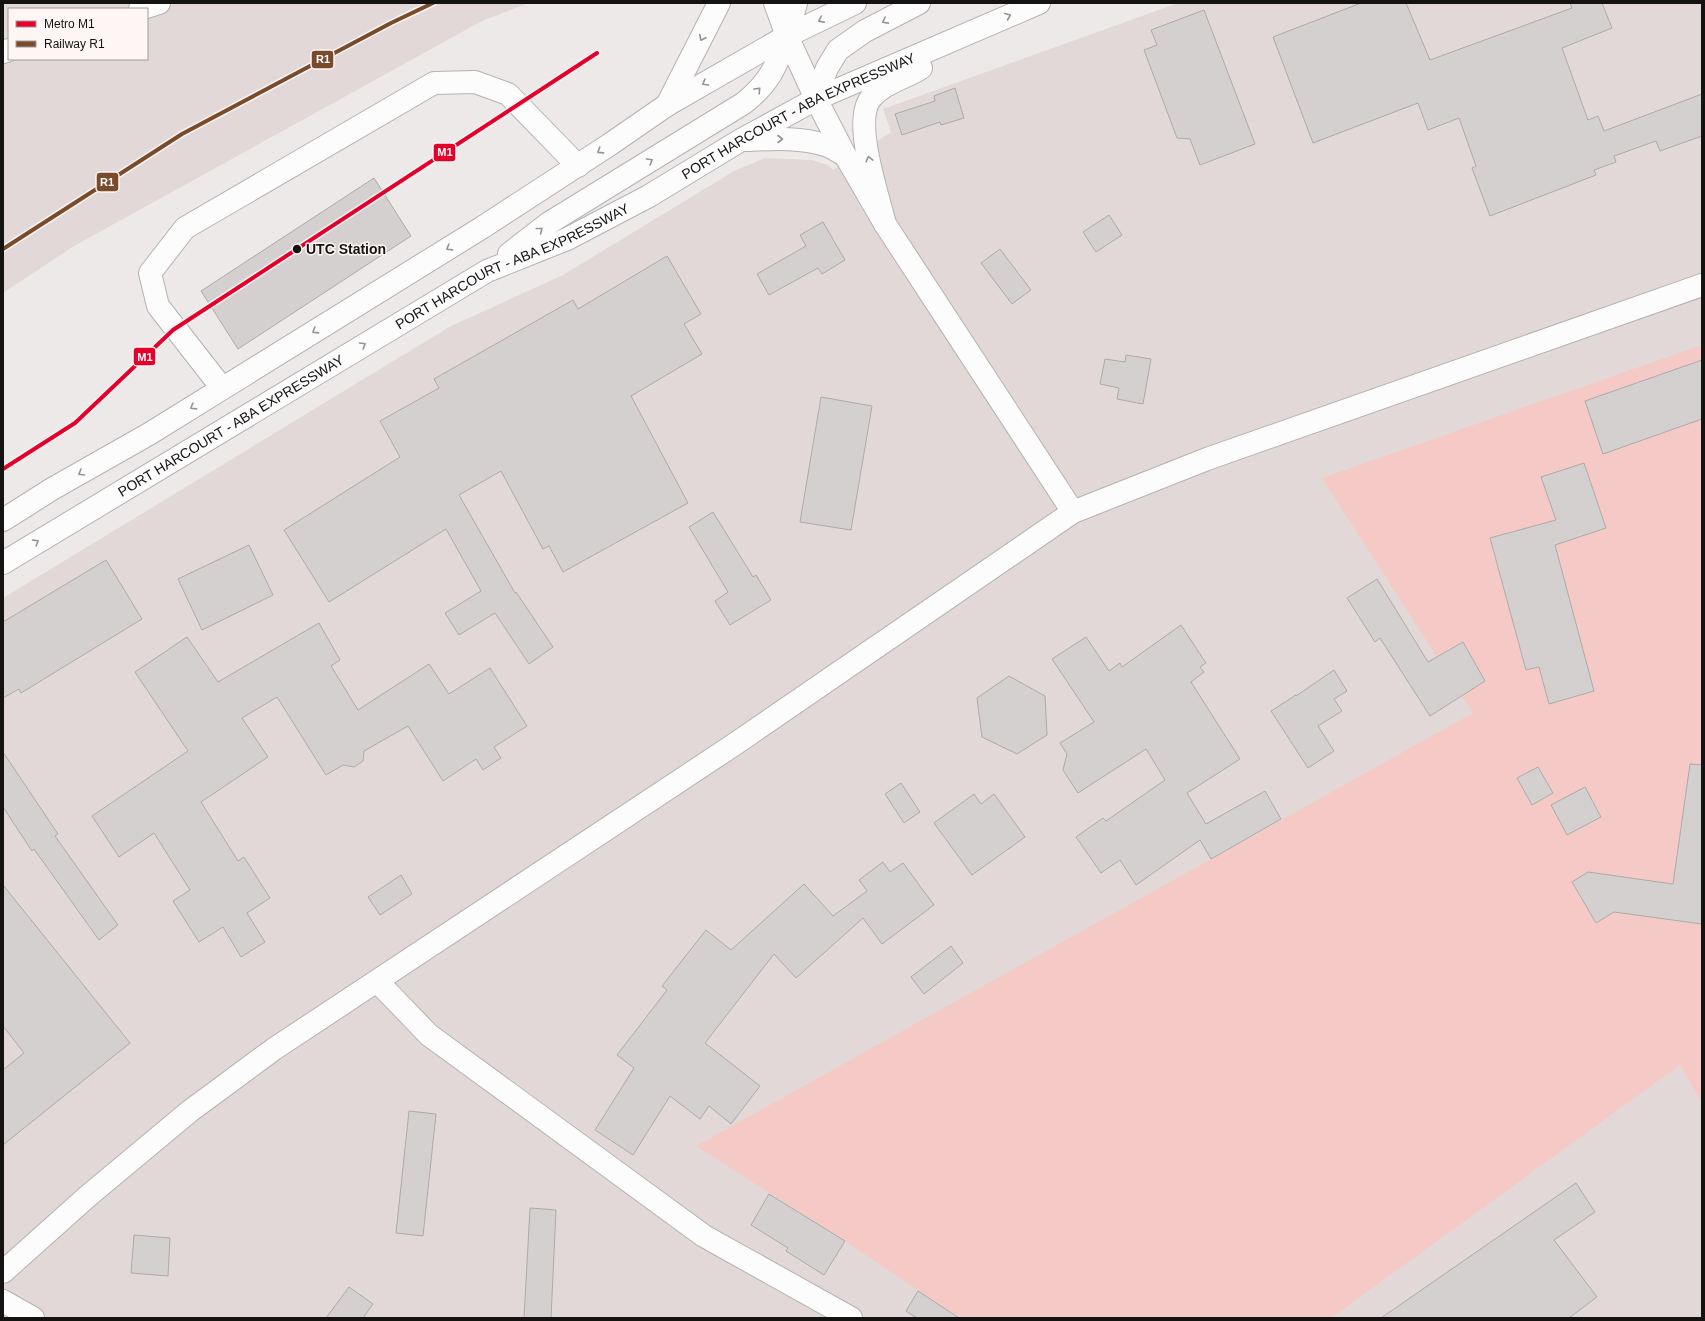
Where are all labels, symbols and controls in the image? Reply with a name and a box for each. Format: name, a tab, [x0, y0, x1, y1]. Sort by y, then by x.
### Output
legend	[8, 8, 148, 60]
one-way arrow	[1004, 13, 1011, 21]
one-way arrow	[818, 15, 826, 23]
one-way arrow	[882, 16, 889, 24]
text: Metro M1	[44, 17, 95, 31]
one-way arrow	[699, 33, 706, 41]
text: Railway R1	[44, 37, 105, 51]
street label: PORT HARCOURT - ABA EXPRESSWAY	[679, 49, 918, 182]
line badge: R1	[311, 50, 334, 69]
text: R1	[316, 53, 330, 65]
one-way arrow	[702, 79, 709, 86]
one-way arrow	[754, 87, 761, 95]
one-way arrow	[777, 135, 783, 143]
line badge: M1	[433, 143, 456, 162]
text: M1	[437, 146, 453, 158]
one-way arrow	[597, 146, 604, 154]
one-way arrow	[865, 155, 874, 162]
one-way arrow	[646, 158, 653, 166]
line badge: R1	[96, 172, 119, 192]
text: R1	[100, 176, 114, 188]
street label: PORT HARCOURT - ABA EXPRESSWAY	[392, 200, 632, 332]
one-way arrow	[536, 228, 543, 235]
place label: UTC Station	[306, 241, 386, 257]
marker: UTC Station	[291, 243, 303, 255]
one-way arrow	[446, 243, 453, 250]
one-way arrow	[312, 326, 319, 333]
one-way arrow	[359, 342, 366, 350]
line badge: M1	[133, 347, 156, 366]
street label: PORT HARCOURT - ABA EXPRESSWAY	[115, 351, 347, 500]
text: M1	[137, 351, 153, 363]
one-way arrow	[190, 402, 197, 409]
one-way arrow	[78, 468, 85, 475]
one-way arrow	[32, 540, 39, 547]

